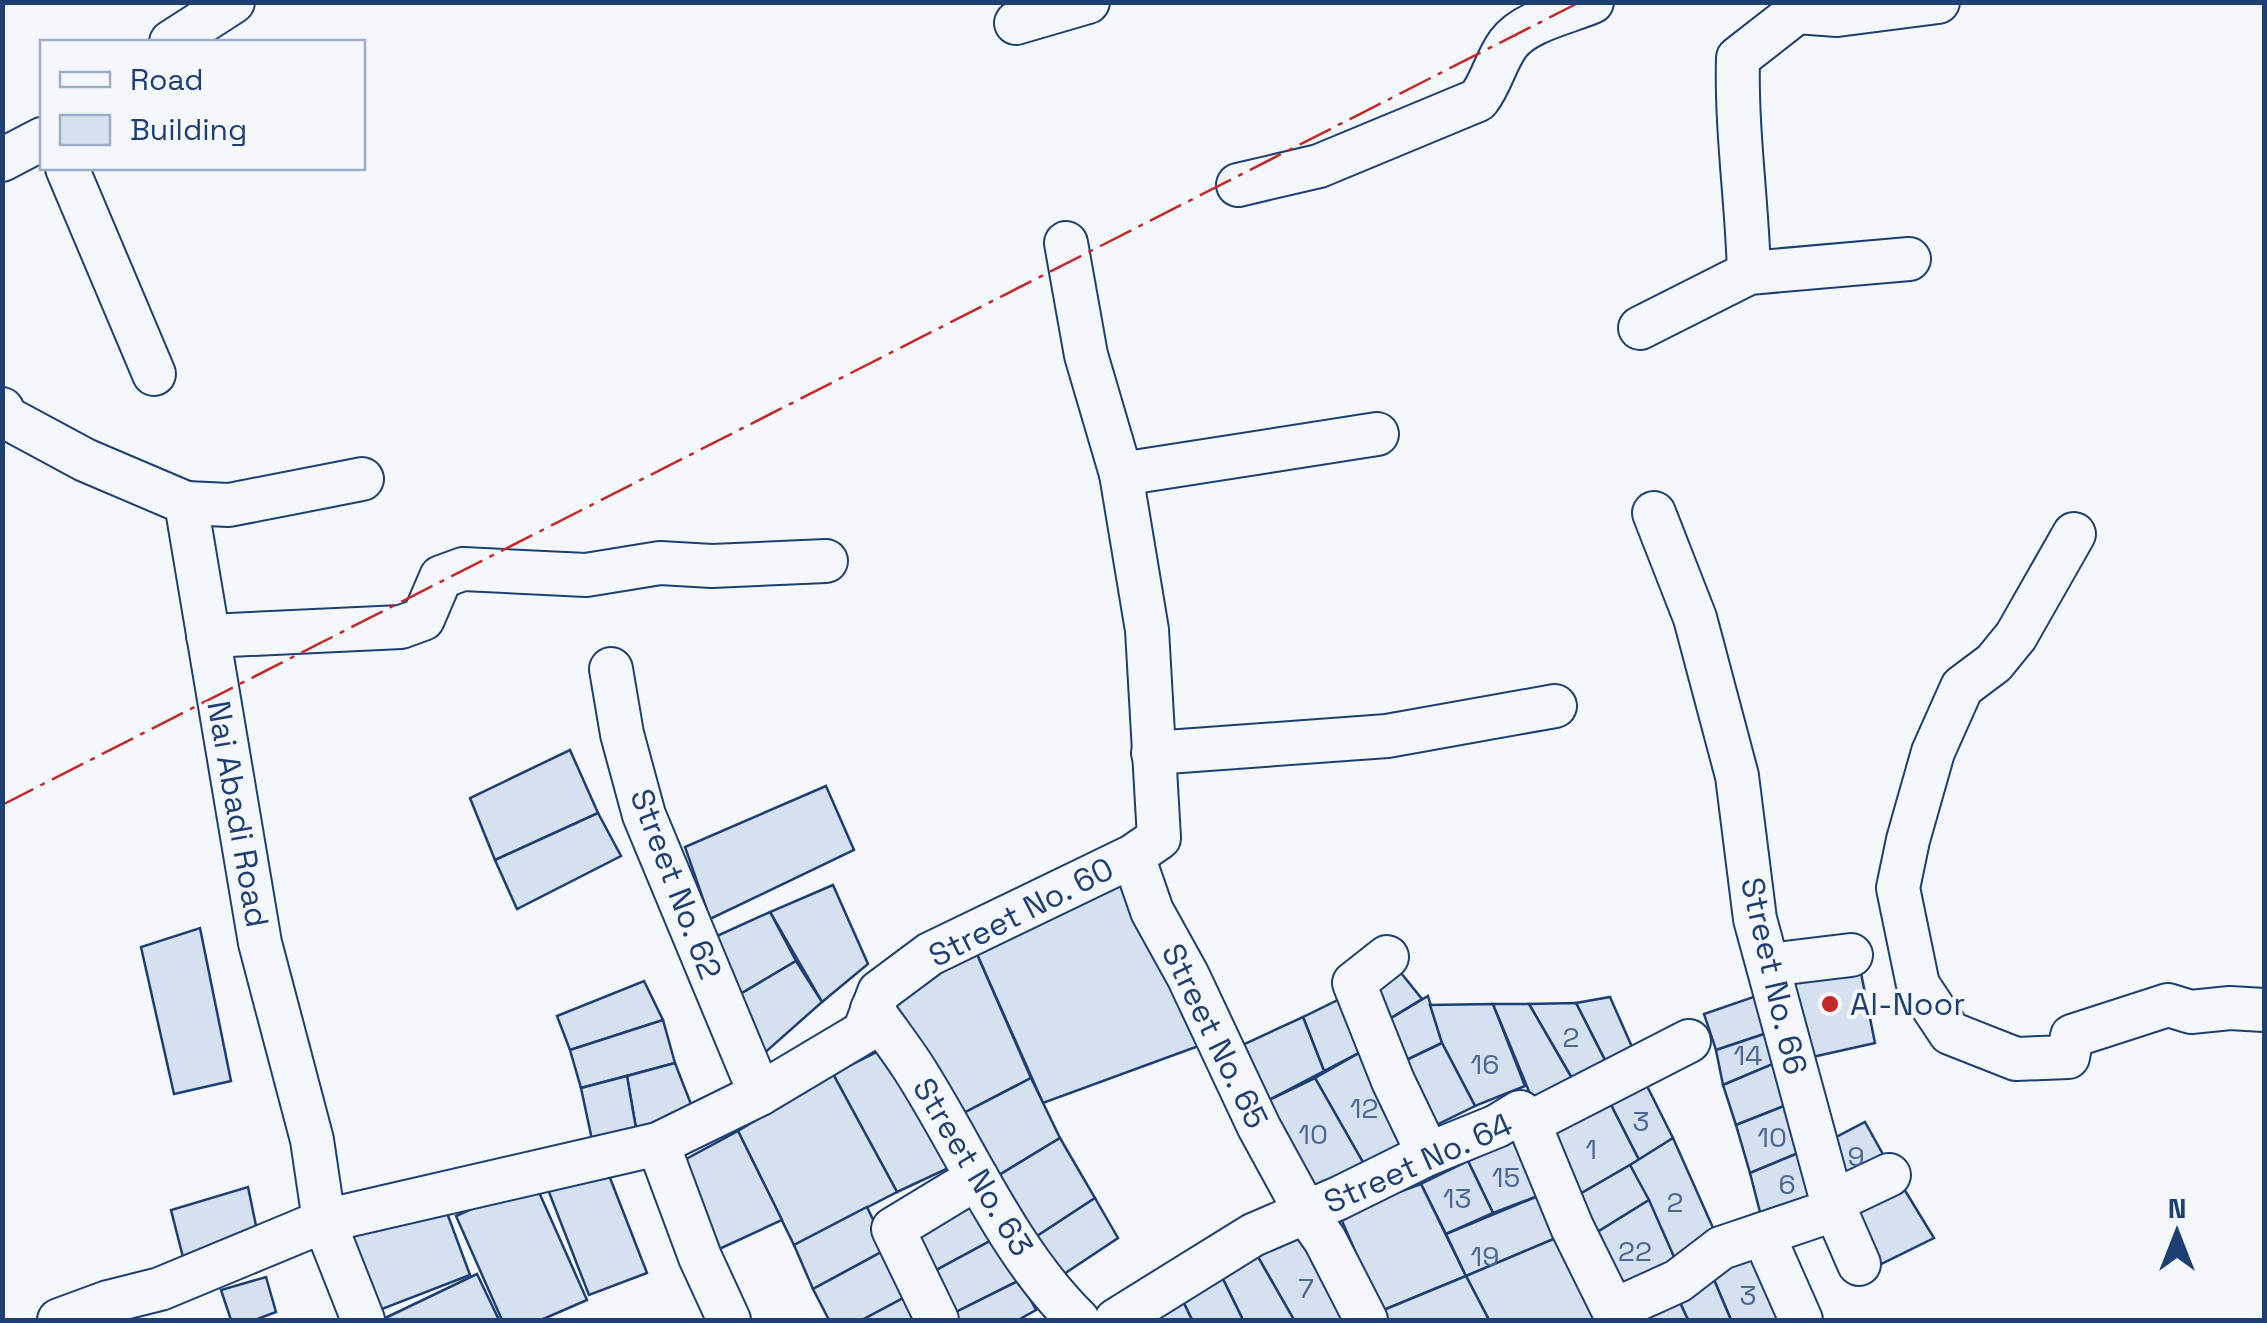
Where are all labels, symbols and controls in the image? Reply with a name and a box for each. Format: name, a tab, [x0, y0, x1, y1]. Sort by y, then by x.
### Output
legend	[40, 40, 365, 170]
text: Road	[130, 60, 204, 99]
text: Building	[130, 110, 247, 149]
street label: Nai Abadi Road	[198, 698, 278, 930]
street label: Street No. 62	[621, 783, 731, 985]
street label: Street No. 60	[922, 848, 1120, 976]
street label: Street No. 66	[1732, 873, 1816, 1079]
street label: Street No. 65	[1153, 937, 1277, 1135]
place label: Al-Noor	[1850, 984, 1965, 1024]
marker: Al-Noor	[1819, 993, 1841, 1015]
house number: 2	[1563, 1019, 1579, 1055]
house number: 14	[1733, 1037, 1763, 1073]
house number: 16	[1471, 1046, 1499, 1082]
street label: Street No. 63	[904, 1071, 1042, 1263]
house number: 12	[1350, 1090, 1378, 1126]
house number: 3	[1633, 1103, 1649, 1139]
street label: Street No. 64	[1318, 1104, 1518, 1222]
house number: 10	[1298, 1116, 1328, 1152]
house number: 10	[1757, 1119, 1787, 1155]
house number: 1	[1585, 1131, 1597, 1167]
house number: 9	[1847, 1138, 1865, 1174]
house number: 15	[1492, 1159, 1520, 1195]
house number: 6	[1778, 1166, 1796, 1202]
house number: 13	[1443, 1180, 1471, 1216]
north arrow	[2127, 1183, 2227, 1283]
house number: 2	[1667, 1184, 1683, 1220]
text: N	[2168, 1190, 2186, 1226]
house number: 22	[1618, 1233, 1652, 1269]
house number: 19	[1471, 1238, 1499, 1274]
house number: 7	[1298, 1270, 1314, 1306]
house number: 3	[1740, 1277, 1756, 1313]

